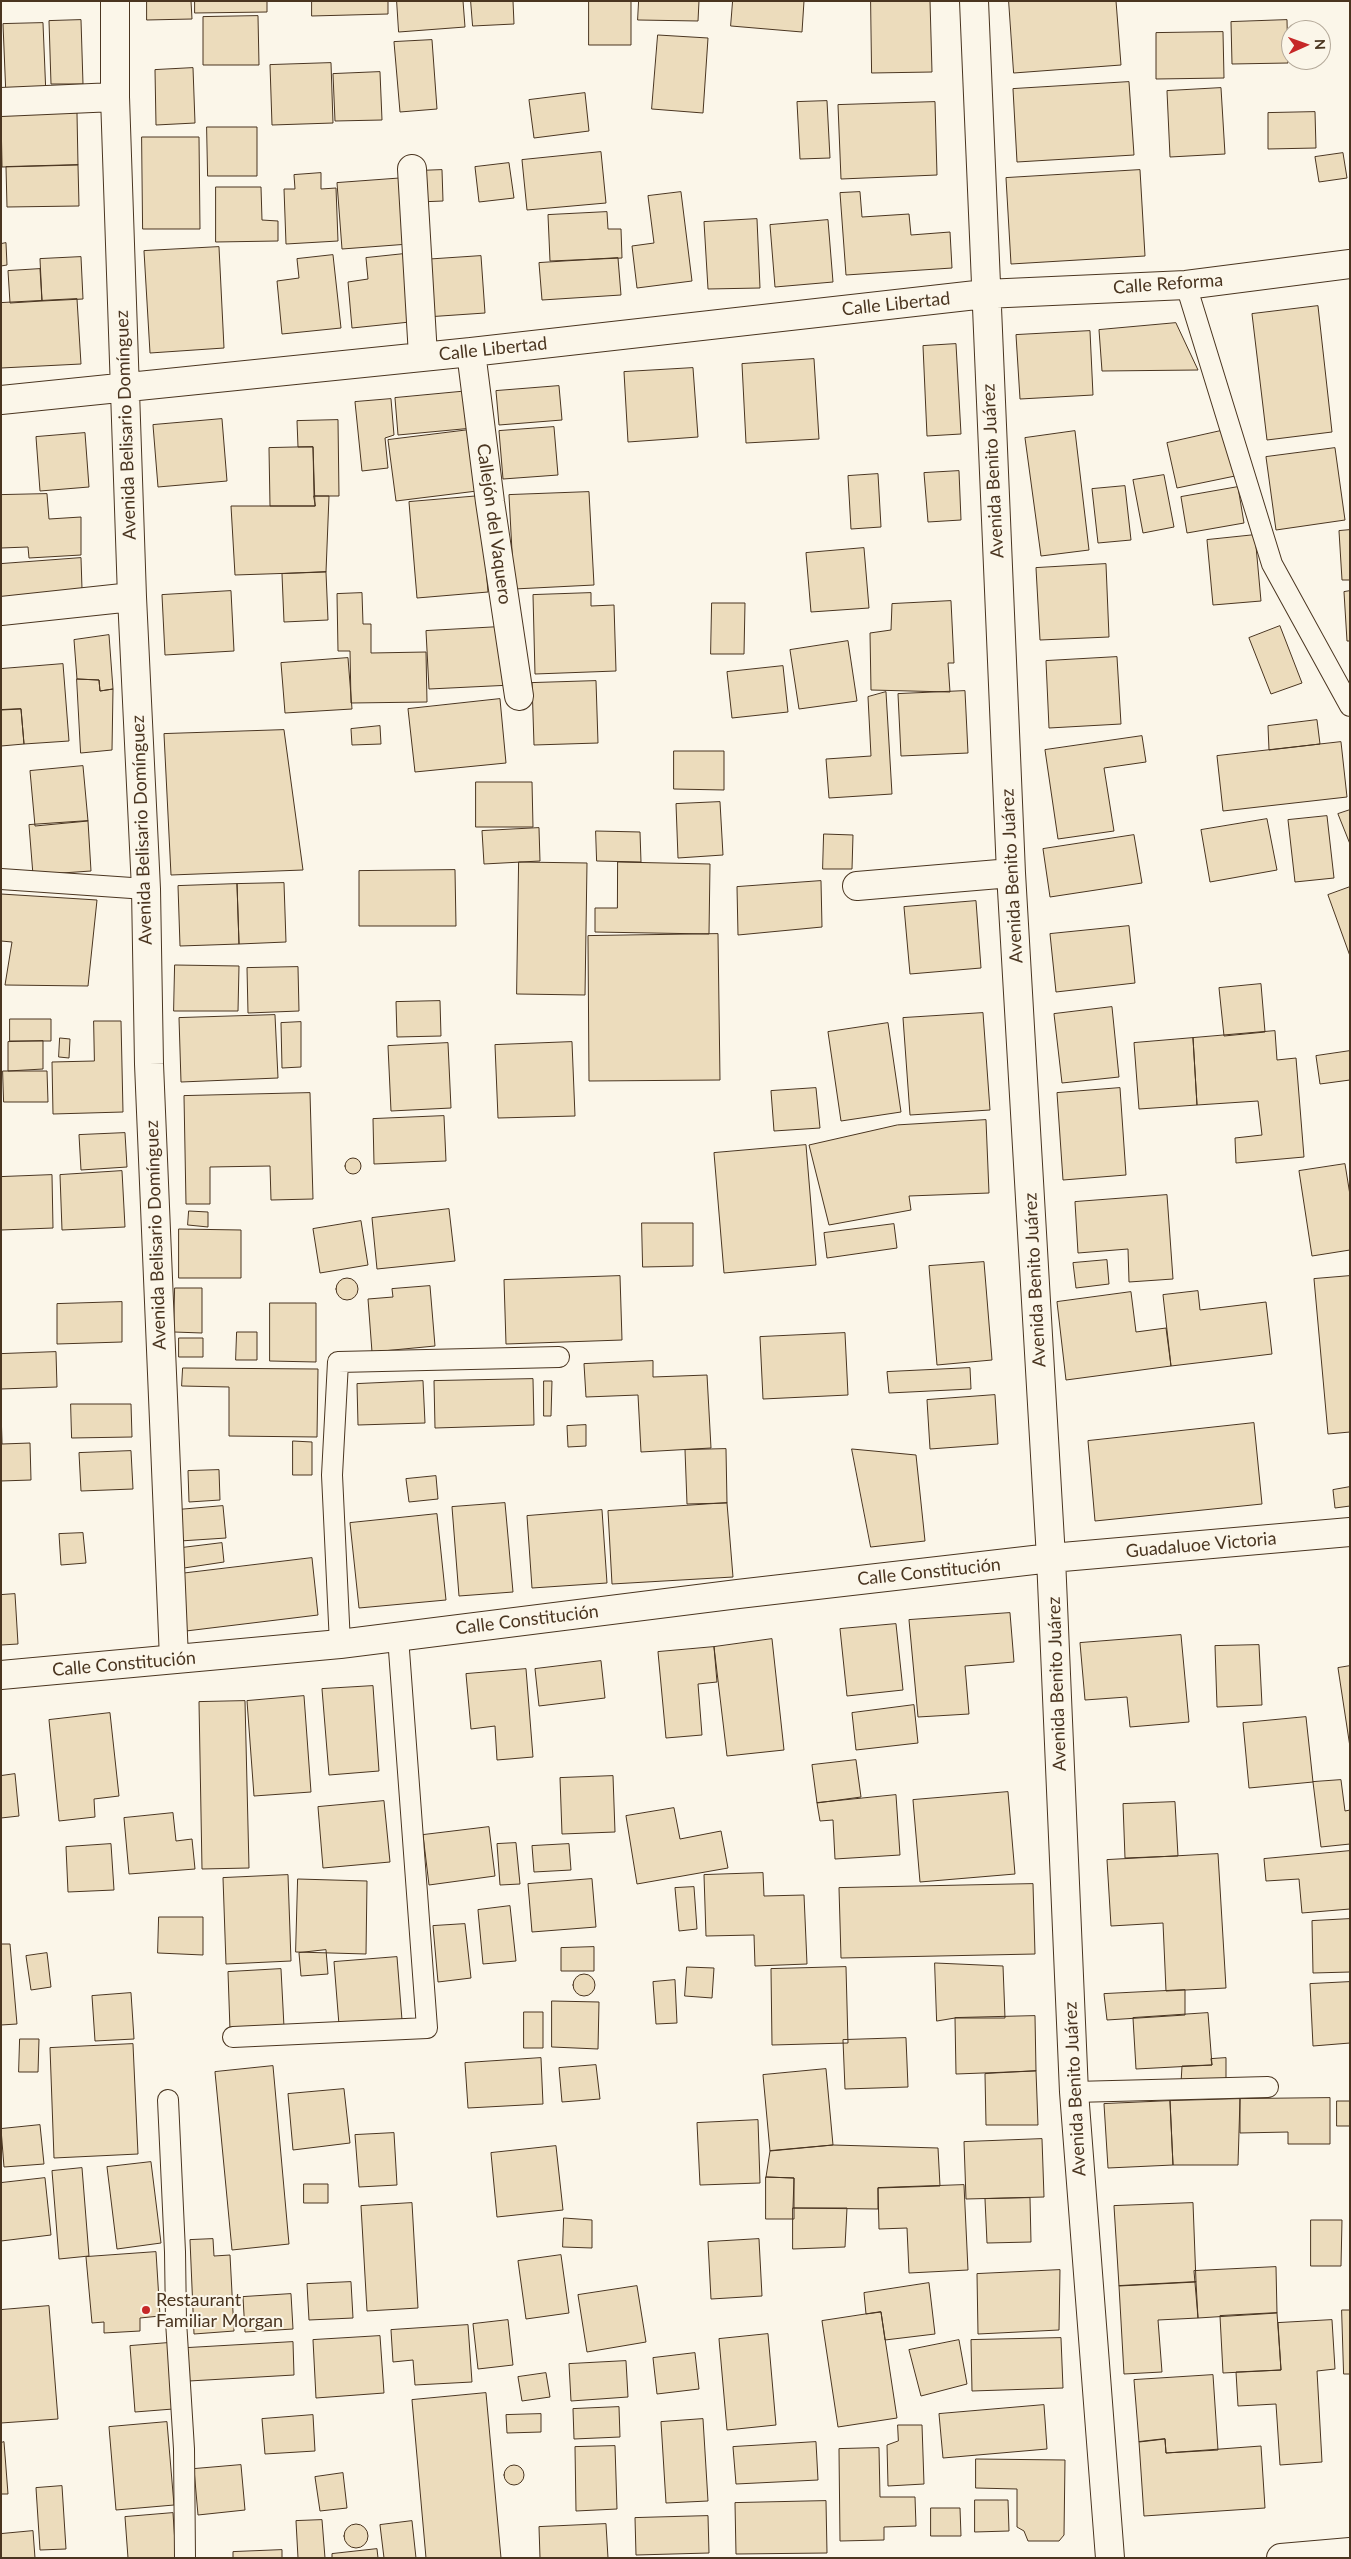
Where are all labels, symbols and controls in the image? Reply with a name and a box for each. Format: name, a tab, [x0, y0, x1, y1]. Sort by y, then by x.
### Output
north arrow	[1281, 20, 1331, 70]
text: N	[1312, 39, 1329, 50]
street label: Calle Reforma	[1112, 269, 1224, 299]
street label: Calle Libertad	[841, 288, 951, 320]
street label: Avenida Belisario Domínguez	[111, 310, 141, 540]
street label: Calle Libertad	[438, 333, 548, 365]
street label: Avenida Benito Juárez	[978, 383, 1008, 559]
street label: Callejón del Vaquero	[472, 442, 516, 606]
street label: Avenida Belisario Domínguez	[127, 715, 157, 945]
street label: Avenida Benito Juárez	[997, 788, 1027, 964]
street label: Avenida Belisario Domínguez	[141, 1120, 171, 1350]
street label: Avenida Benito Juárez	[1020, 1192, 1050, 1368]
street label: Guadaluoe Victoria	[1125, 1528, 1277, 1562]
street label: Calle Constitución	[856, 1554, 1002, 1590]
street label: Avenida Benito Juárez	[1043, 1596, 1071, 1772]
street label: Calle Constitución	[454, 1600, 600, 1640]
street label: Calle Constitución	[51, 1647, 197, 1681]
street label: Avenida Benito Juárez	[1060, 2001, 1090, 2177]
place label: Restaurant Familiar Morgan	[156, 2289, 283, 2332]
marker: Restaurant Familiar Morgan	[140, 2304, 152, 2316]

